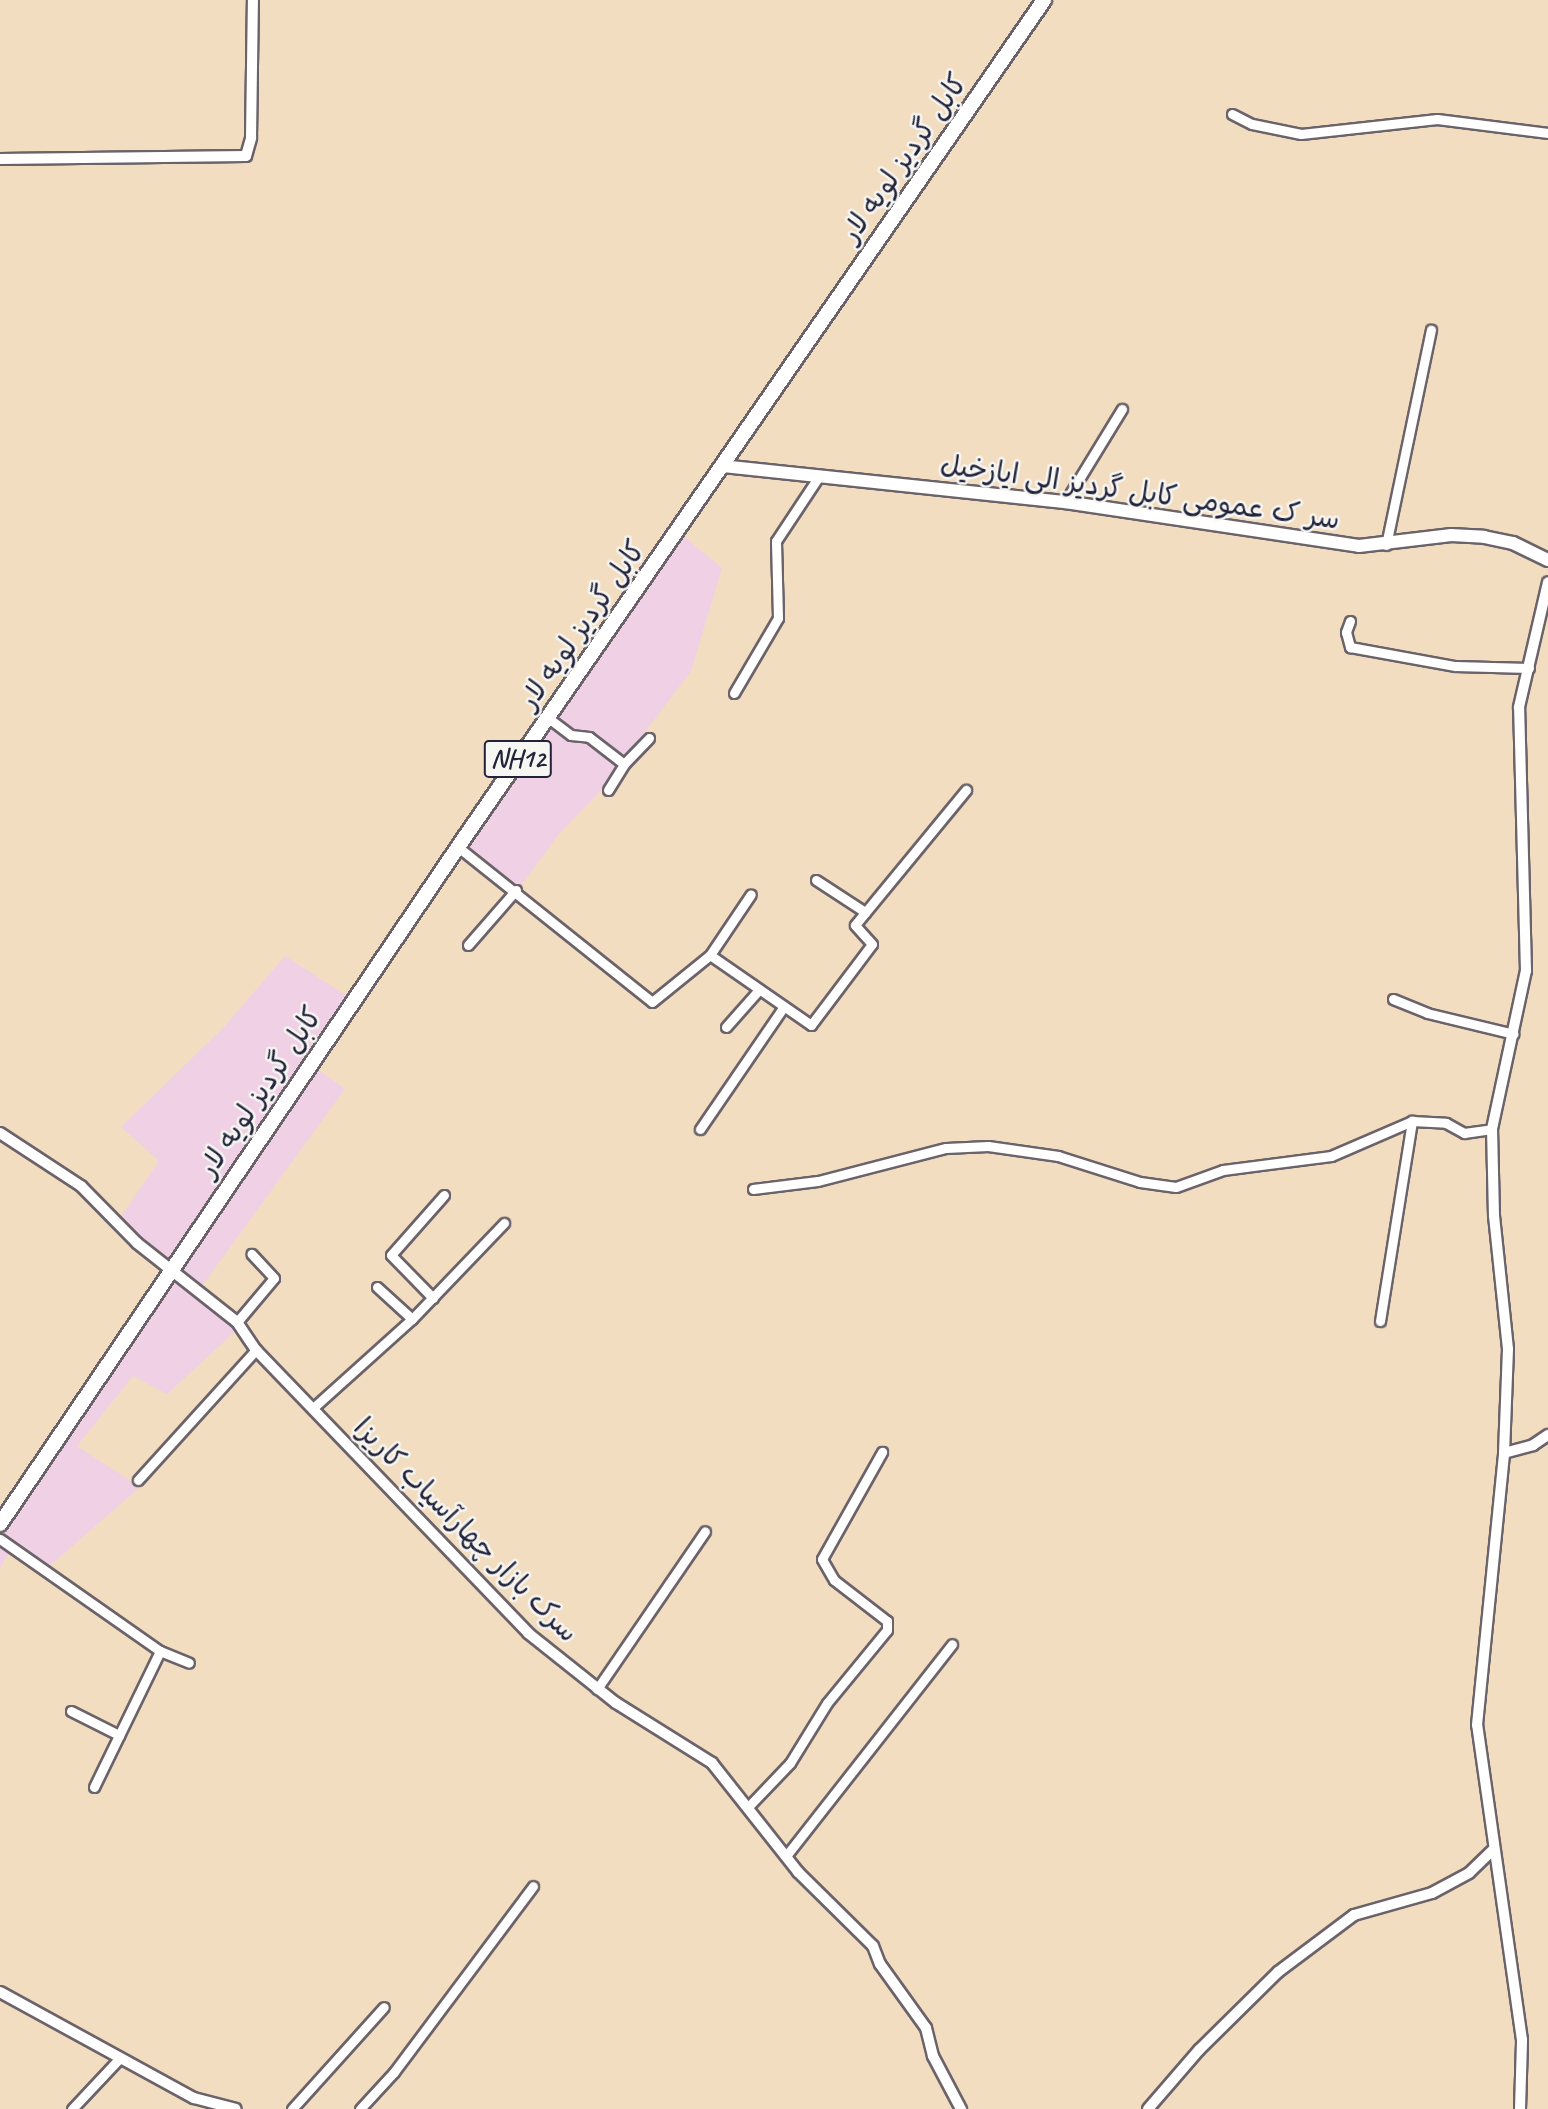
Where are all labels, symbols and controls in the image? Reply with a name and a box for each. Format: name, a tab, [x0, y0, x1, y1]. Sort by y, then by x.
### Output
street label: کابل گردیز لویه لار	[833, 67, 975, 249]
street label: سر ک عمومی کابل گردیز الی ایازخیل	[938, 447, 1342, 537]
street label: کابل گردیز لویه لار	[511, 534, 653, 716]
road number: NH12	[483, 736, 553, 782]
street label: کابل گردیز لویه لار	[191, 1001, 329, 1183]
street label: سرک بازار چهارآسیاب کاریزا	[347, 1411, 585, 1649]

